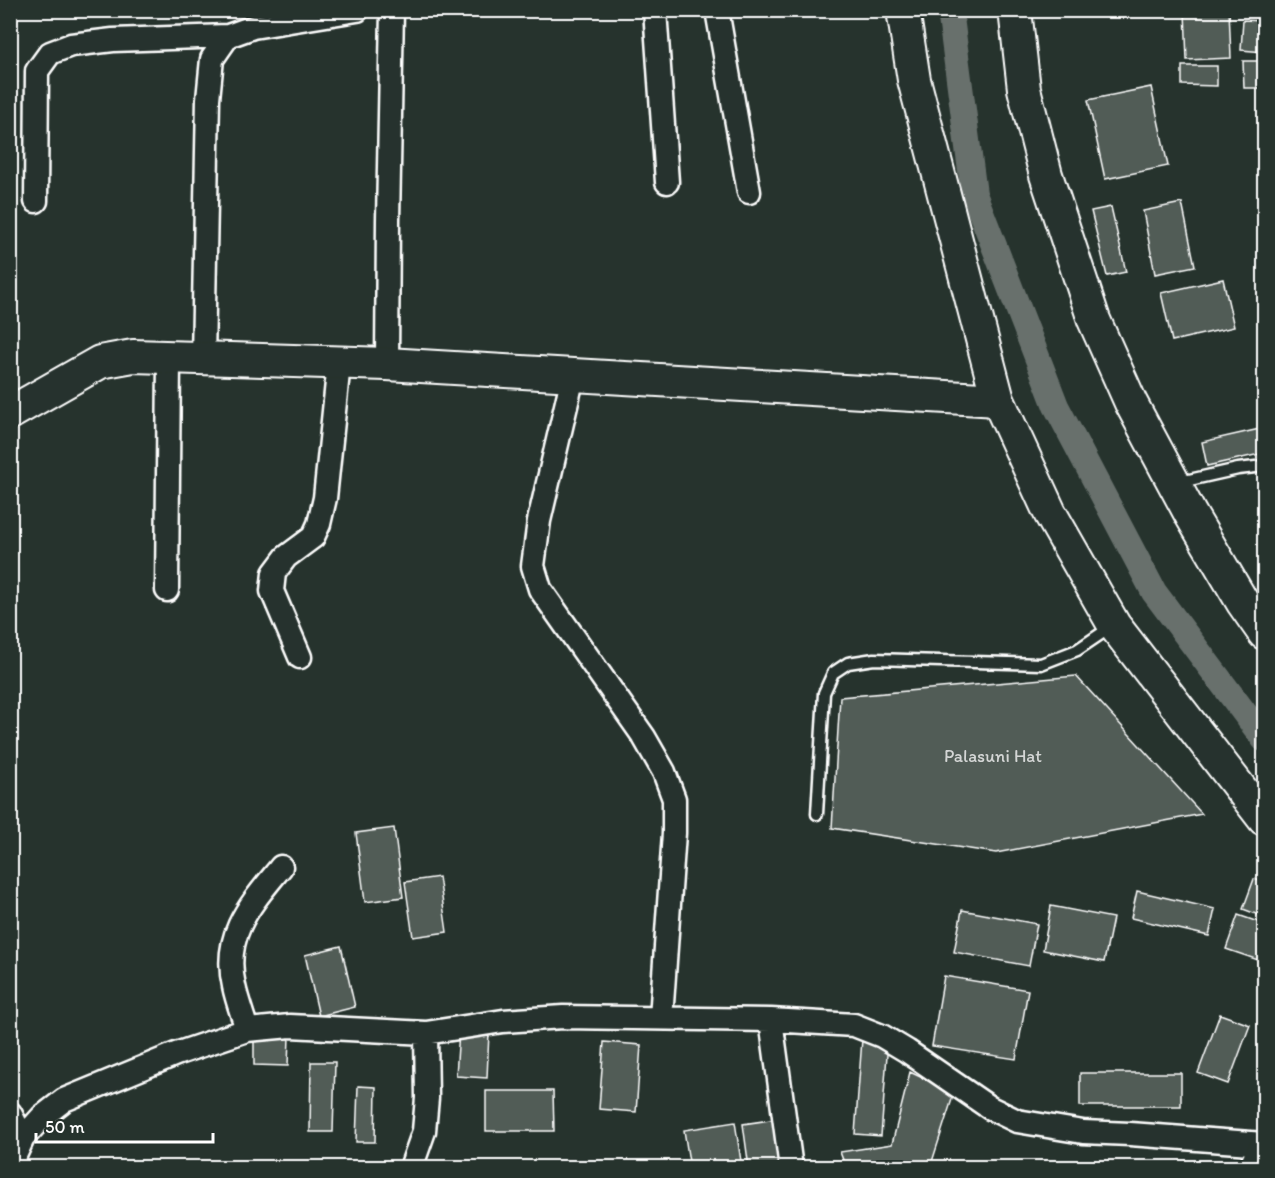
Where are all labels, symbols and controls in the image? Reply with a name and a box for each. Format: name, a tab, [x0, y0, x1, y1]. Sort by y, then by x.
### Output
house number: Palasuni Hat	[944, 745, 1042, 767]
scale bar	[36, 1106, 213, 1144]
text: 50 m	[45, 1116, 85, 1138]

